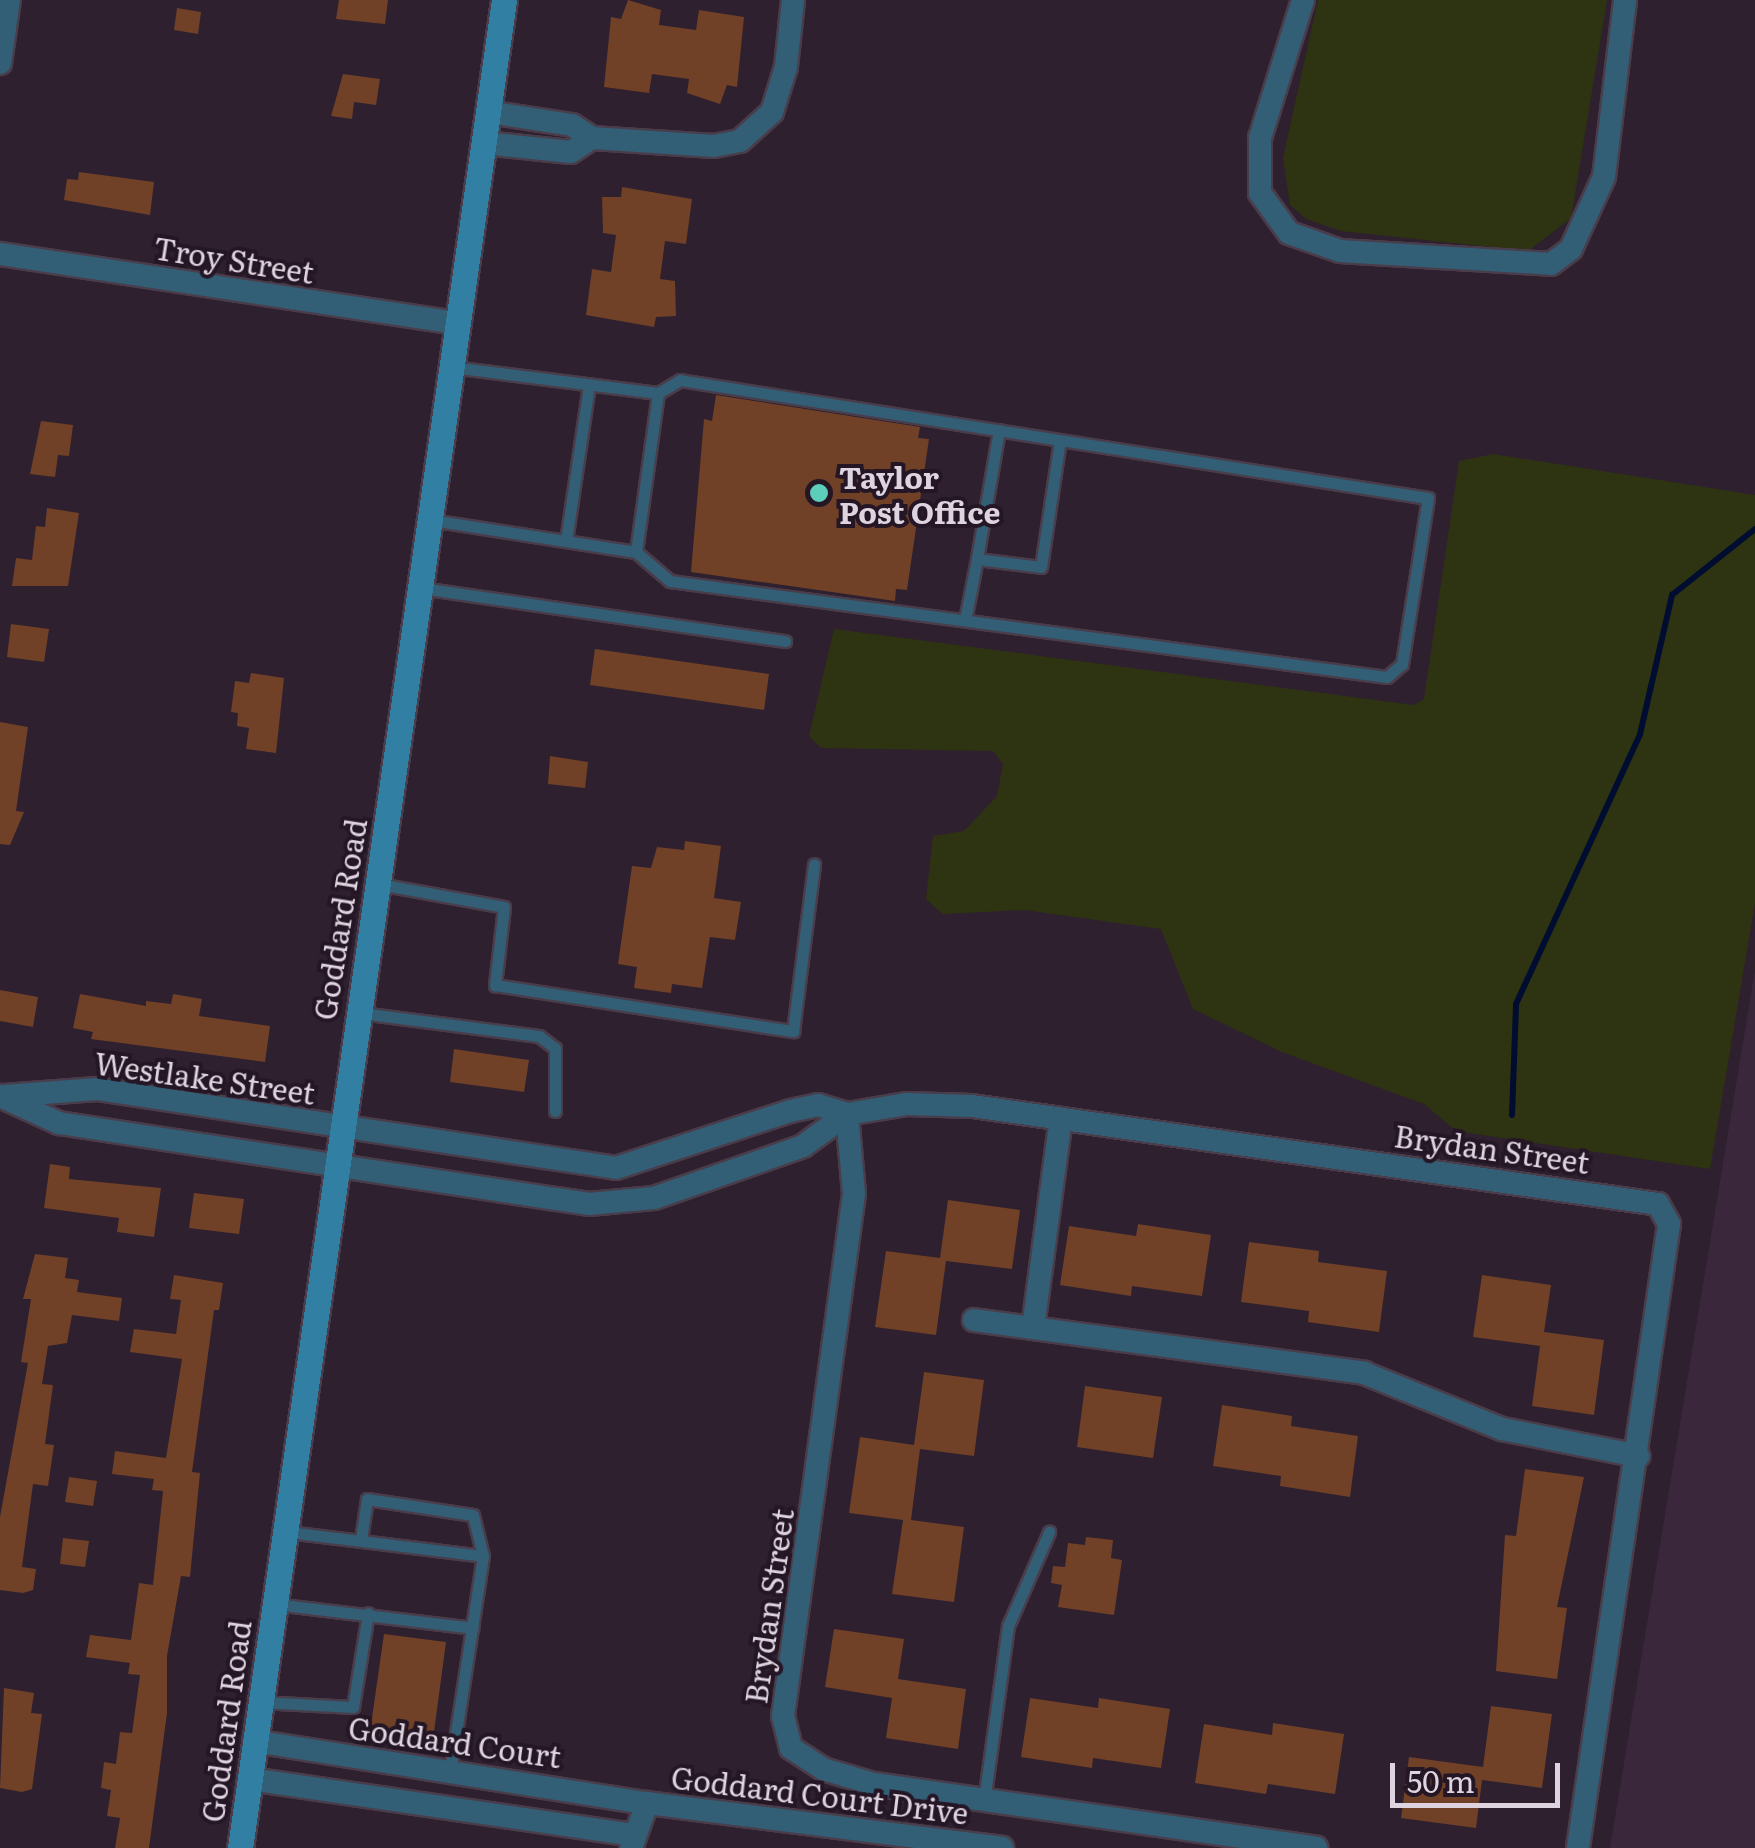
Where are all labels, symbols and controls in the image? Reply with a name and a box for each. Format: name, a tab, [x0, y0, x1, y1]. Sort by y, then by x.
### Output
street label: Troy Street	[151, 229, 317, 289]
place label: Taylor Post Office	[839, 458, 1001, 528]
marker: Taylor Post Office	[808, 482, 830, 504]
street label: Goddard Road	[305, 816, 373, 1022]
street label: Westlake Street	[93, 1044, 317, 1110]
street label: Brydan Street	[1392, 1116, 1592, 1180]
street label: Brydan Street	[736, 1506, 800, 1706]
street label: Goddard Road	[193, 1618, 257, 1824]
street label: Goddard Court	[346, 1708, 564, 1774]
scale bar	[1395, 1743, 1565, 1805]
street label: Goddard Court Drive	[669, 1758, 971, 1830]
text: 50 m	[1407, 1758, 1475, 1802]

